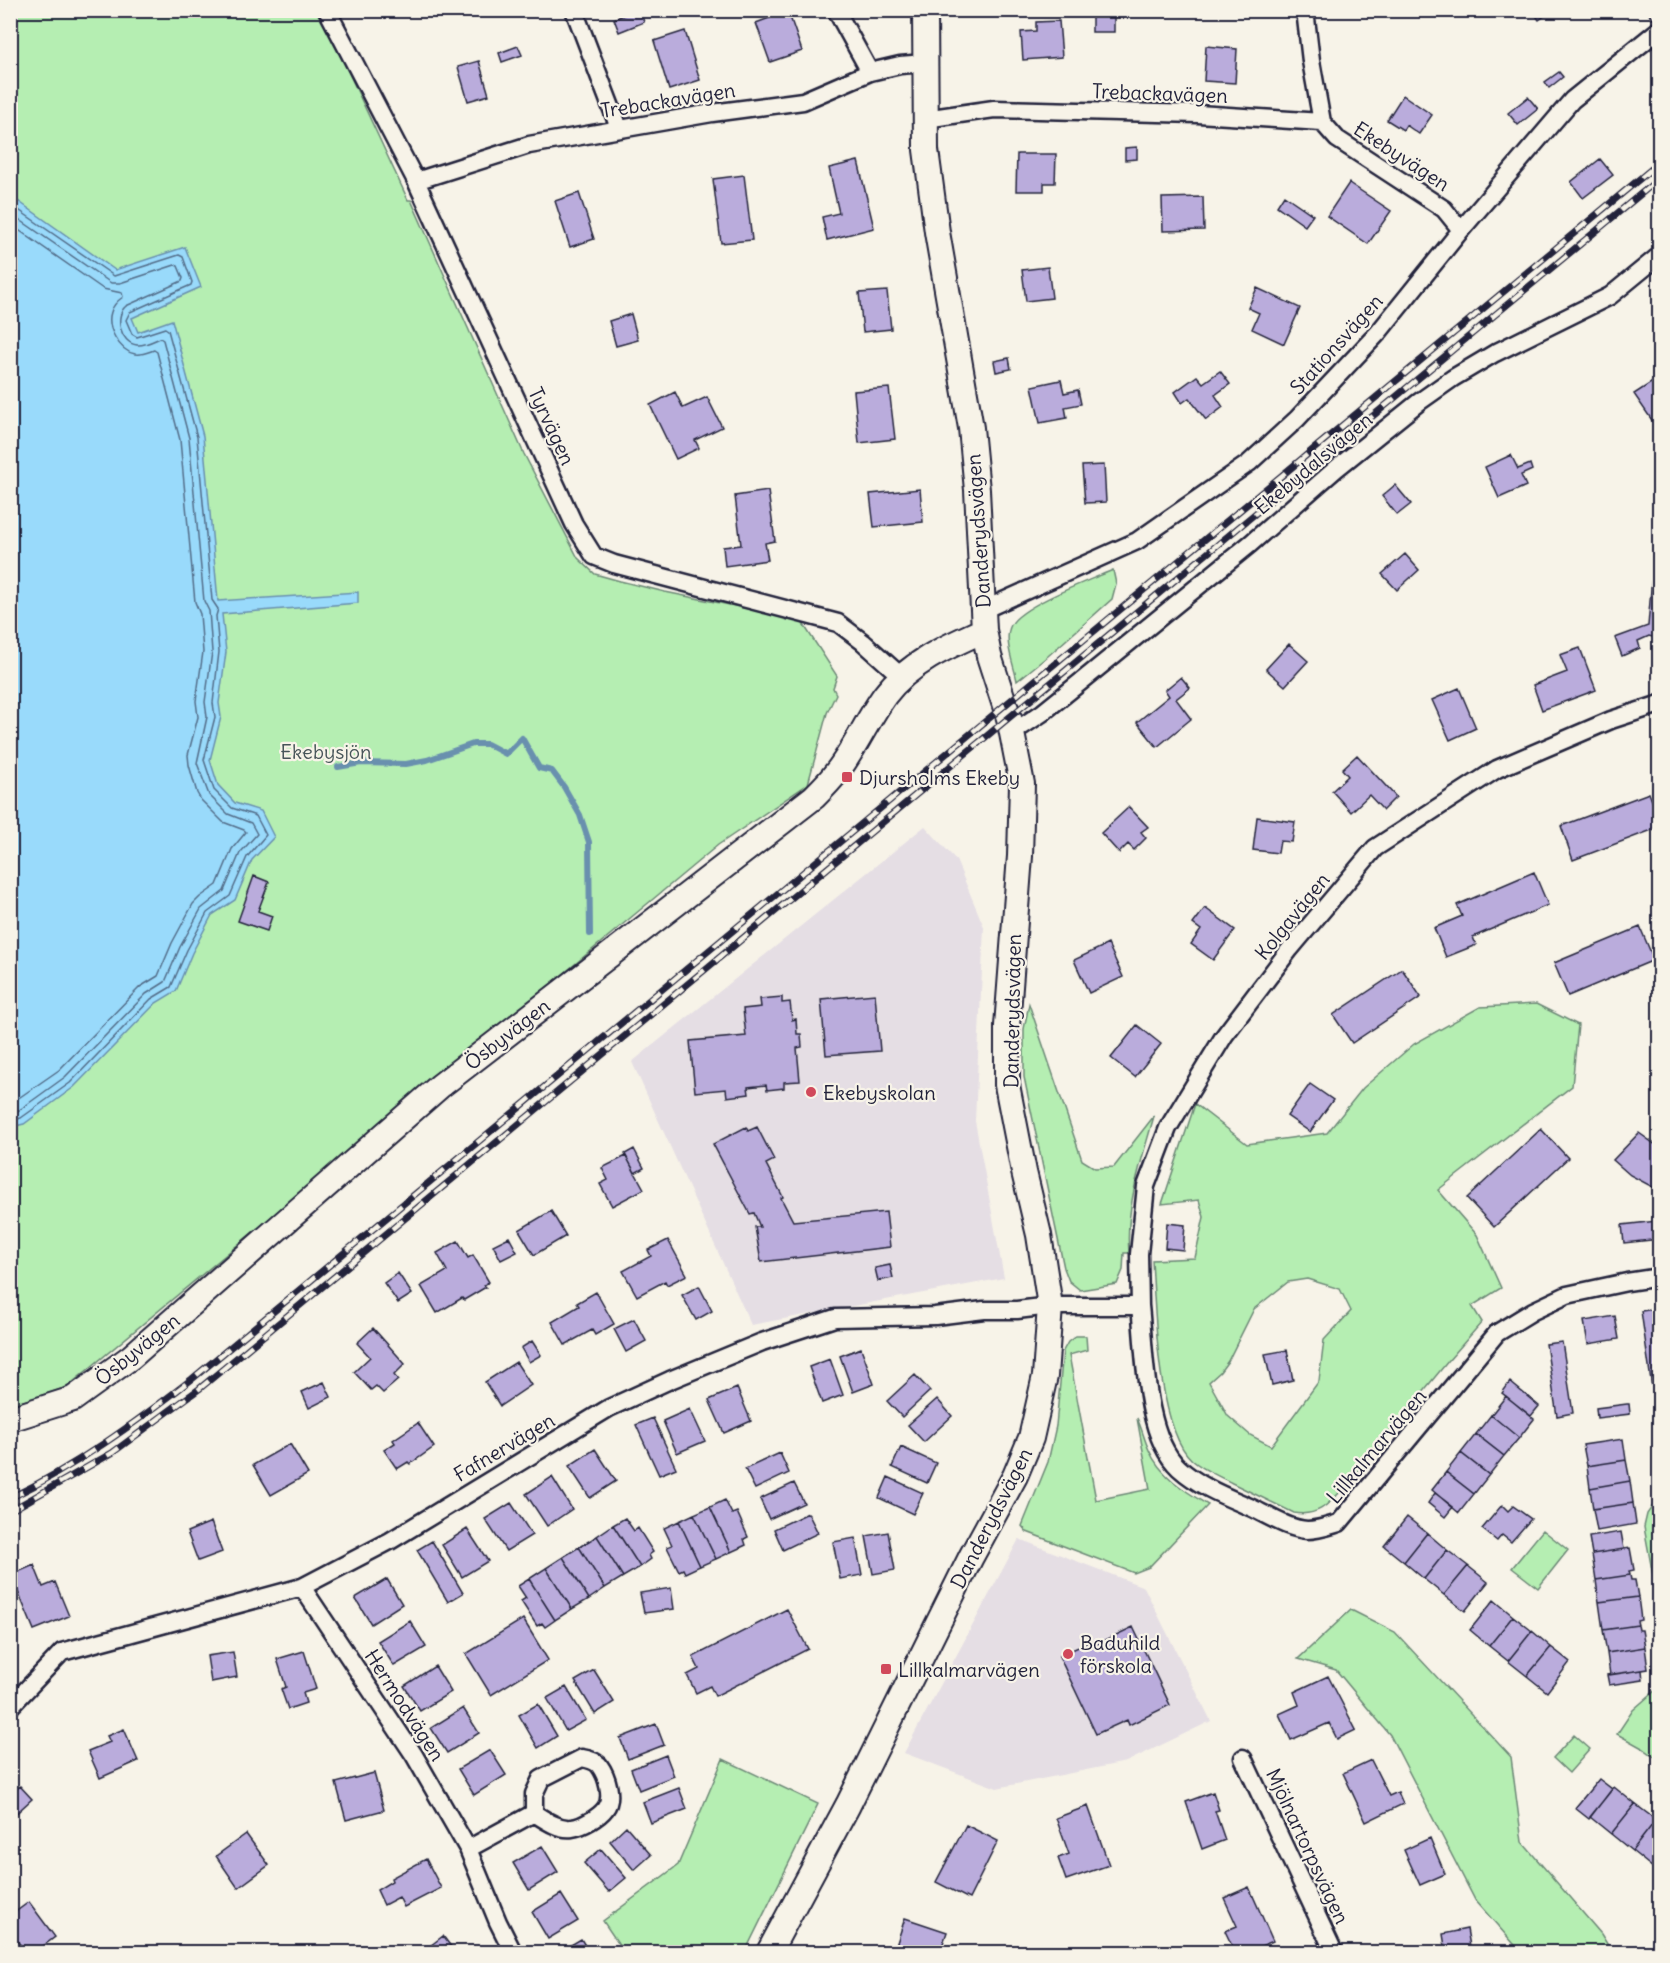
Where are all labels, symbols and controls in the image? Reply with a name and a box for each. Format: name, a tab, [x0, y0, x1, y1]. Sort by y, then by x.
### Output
street label: Trebackavägen	[599, 77, 737, 123]
street label: Trebackavägen	[1092, 78, 1228, 108]
street label: Ekebyvägen	[1349, 116, 1455, 196]
street label: Stationsvägen	[1284, 289, 1388, 399]
street label: Tyrvägen	[523, 383, 581, 469]
street label: Ekebydalsvägen	[1249, 406, 1377, 520]
street label: Danderydsvägen	[960, 453, 996, 609]
park label: Ekebysjön	[280, 739, 372, 764]
place label: Djursholms Ekeby	[859, 765, 1020, 790]
marker: Djursholms Ekeby	[840, 770, 854, 784]
street label: Kolgavägen	[1249, 867, 1335, 965]
street label: Danderydsvägen	[998, 934, 1026, 1088]
street label: Ösbyvägen	[459, 993, 555, 1075]
place label: Ekebyskolan	[823, 1080, 936, 1105]
marker: Ekebyskolan	[804, 1085, 818, 1099]
street label: Ösbyvägen	[90, 1307, 184, 1391]
street label: Lillkalmarvägen	[1321, 1384, 1431, 1508]
street label: Fafnervägen	[449, 1407, 559, 1487]
street label: Danderydsvägen	[945, 1444, 1037, 1592]
place label: Baduhild förskola	[1080, 1630, 1160, 1678]
street label: Hermodvägen	[360, 1644, 450, 1766]
marker: Baduhild förskola	[1061, 1647, 1075, 1661]
place label: Lillkalmarvägen	[898, 1657, 1040, 1682]
marker: Lillkalmarvägen	[879, 1662, 893, 1676]
street label: Mjölnartorpsvägen	[1261, 1764, 1355, 1928]

